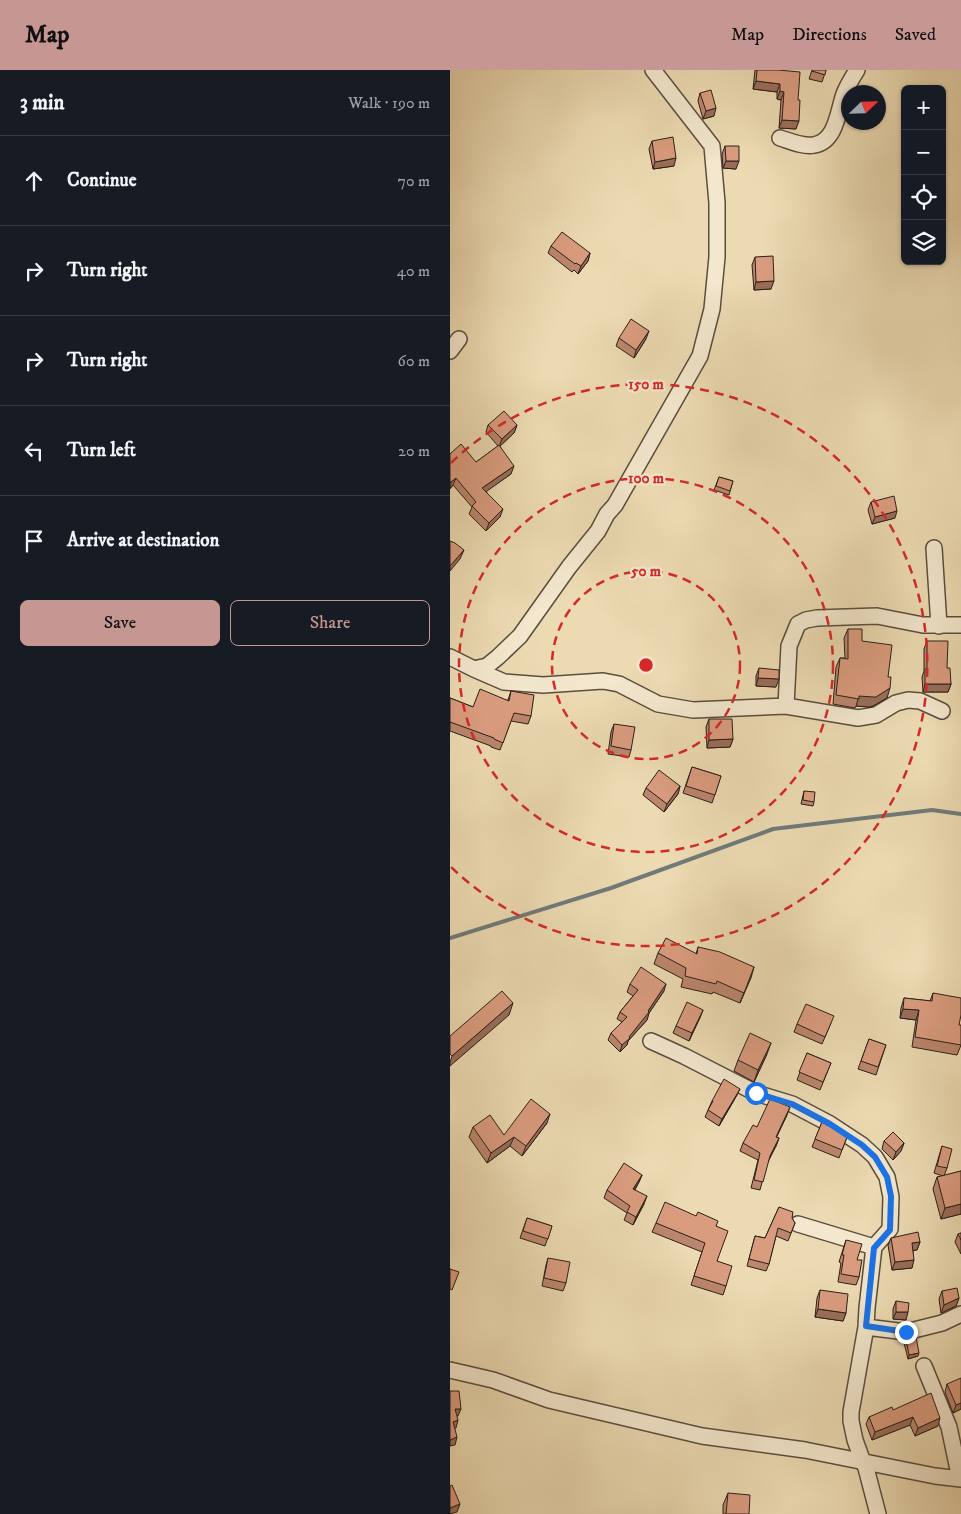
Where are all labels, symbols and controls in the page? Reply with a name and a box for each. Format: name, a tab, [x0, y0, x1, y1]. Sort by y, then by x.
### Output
text: Map	[25, 20, 69, 50]
text: Map	[731, 24, 764, 46]
text: Directions	[792, 24, 867, 46]
text: Saved	[895, 24, 936, 46]
north arrow	[841, 85, 886, 130]
map controls	[901, 85, 946, 265]
button: +	[901, 85, 946, 130]
text: 3 min	[20, 90, 65, 116]
text: Walk · 190 m	[348, 93, 430, 113]
button: −	[901, 130, 946, 175]
icon: ahead	[20, 167, 48, 195]
text: Continue	[67, 169, 137, 192]
text: 70 m	[398, 171, 430, 191]
button: locate	[901, 175, 946, 220]
button: layers	[901, 220, 946, 265]
icon: right	[20, 257, 48, 285]
text: Turn right	[67, 259, 147, 282]
text: 40 m	[397, 261, 430, 281]
icon: right	[20, 347, 48, 375]
text: Turn right	[67, 349, 147, 372]
text: 60 m	[398, 351, 430, 371]
text: 150 m	[628, 375, 664, 394]
icon: left	[20, 437, 48, 465]
text: Turn left	[67, 439, 136, 462]
text: 20 m	[398, 441, 430, 461]
text: 100 m	[628, 469, 665, 488]
icon: arrive	[20, 527, 48, 555]
text: Arrive at destination	[67, 529, 219, 552]
text: 50 m	[630, 562, 662, 581]
button: Save	[20, 600, 220, 646]
button: Share	[230, 600, 430, 646]
centre of rings	[637, 656, 655, 674]
route start	[745, 1082, 768, 1105]
route end	[895, 1321, 918, 1344]

